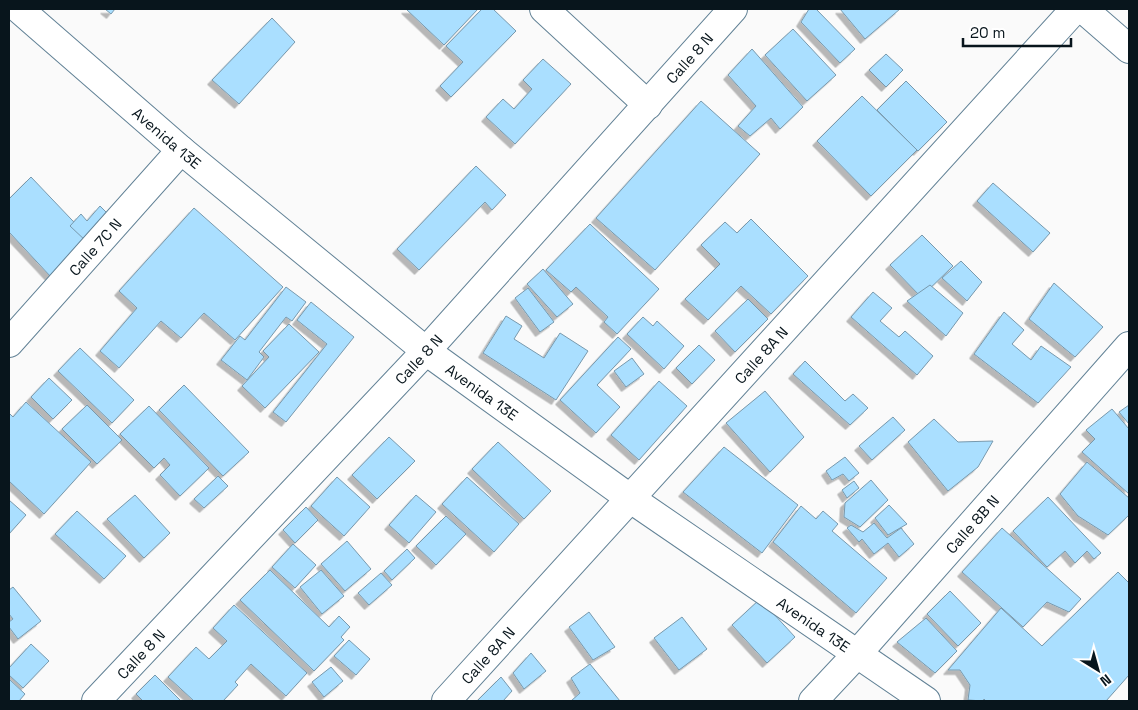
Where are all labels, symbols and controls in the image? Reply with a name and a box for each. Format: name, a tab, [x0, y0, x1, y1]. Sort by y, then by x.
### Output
scale bar	[963, 15, 1070, 47]
text: 20 m	[970, 23, 1005, 42]
street label: Calle 8 N	[662, 29, 717, 87]
street label: Avenida 13E	[129, 103, 205, 172]
street label: Calle 7C N	[64, 214, 125, 279]
street label: Calle 8A N	[730, 322, 792, 387]
street label: Calle 8 N	[390, 330, 446, 388]
street label: Avenida 13E	[442, 359, 522, 424]
street label: Calle 8B N	[941, 491, 1003, 557]
street label: Avenida 13E	[773, 592, 854, 656]
street label: Calle 8A N	[457, 623, 519, 688]
street label: Calle 8 N	[113, 625, 169, 683]
north arrow	[1073, 645, 1123, 695]
text: N	[1097, 670, 1115, 690]

